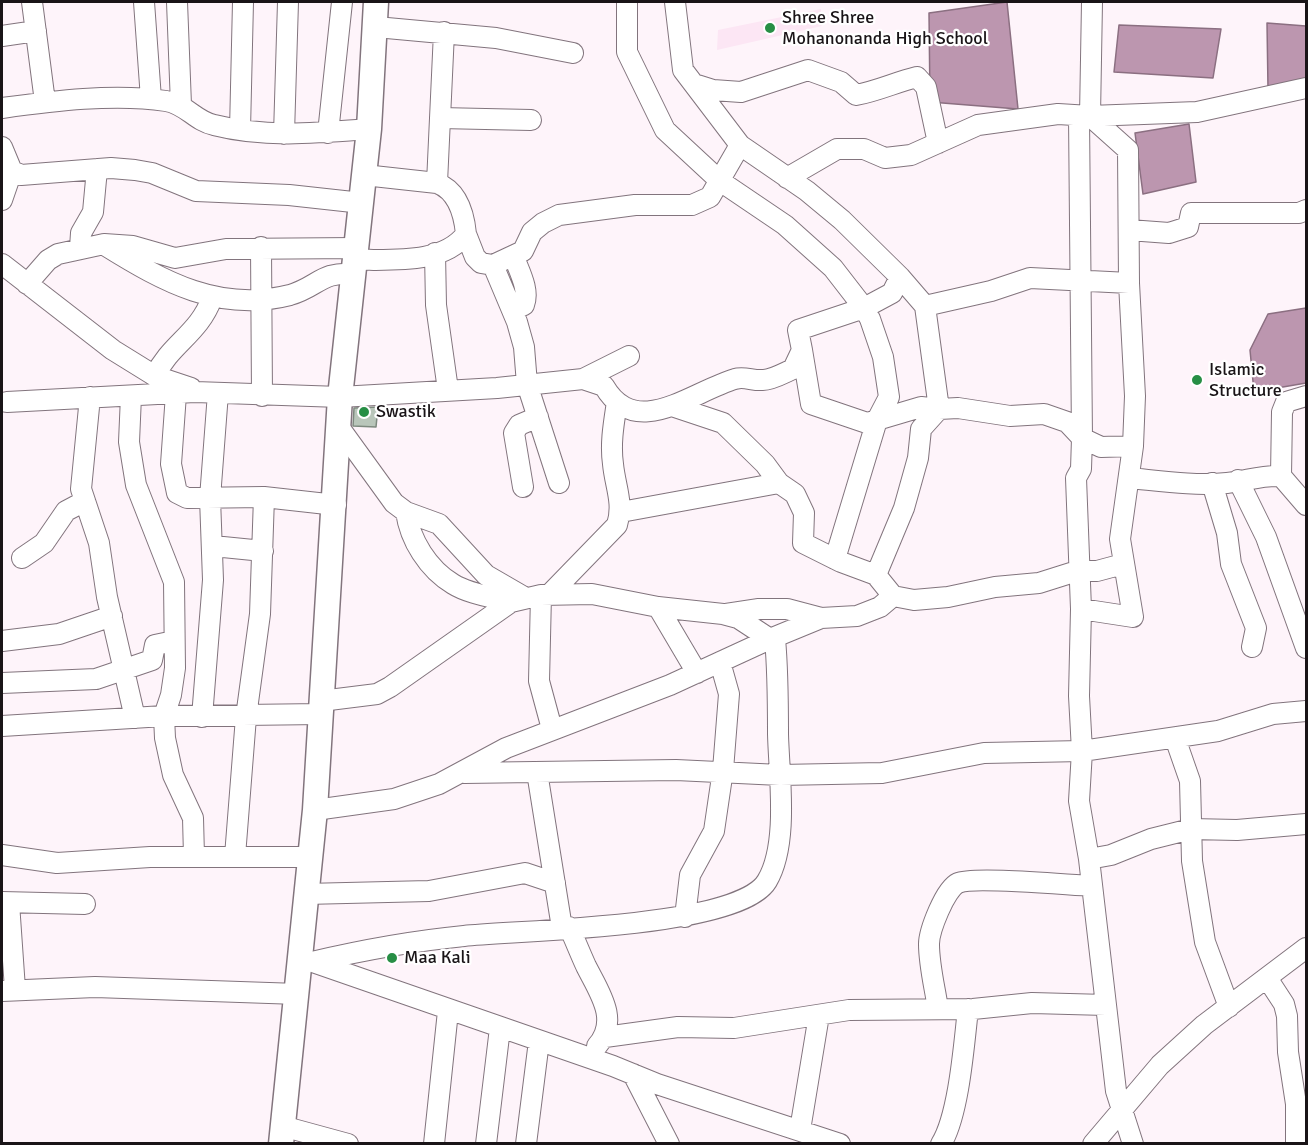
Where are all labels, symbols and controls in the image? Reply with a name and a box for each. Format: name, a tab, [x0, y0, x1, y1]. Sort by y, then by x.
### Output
place label: Shree Shree Mohanonanda High School	[782, 7, 988, 50]
marker: Shree Shree Mohanonanda High School	[763, 21, 777, 35]
place label: Islamic Structure	[1209, 359, 1282, 401]
marker: Islamic Structure	[1190, 373, 1204, 387]
place label: Swastik	[376, 401, 436, 423]
marker: Swastik	[357, 405, 371, 419]
place label: Maa Kali	[404, 947, 471, 969]
marker: Maa Kali	[385, 951, 399, 965]

